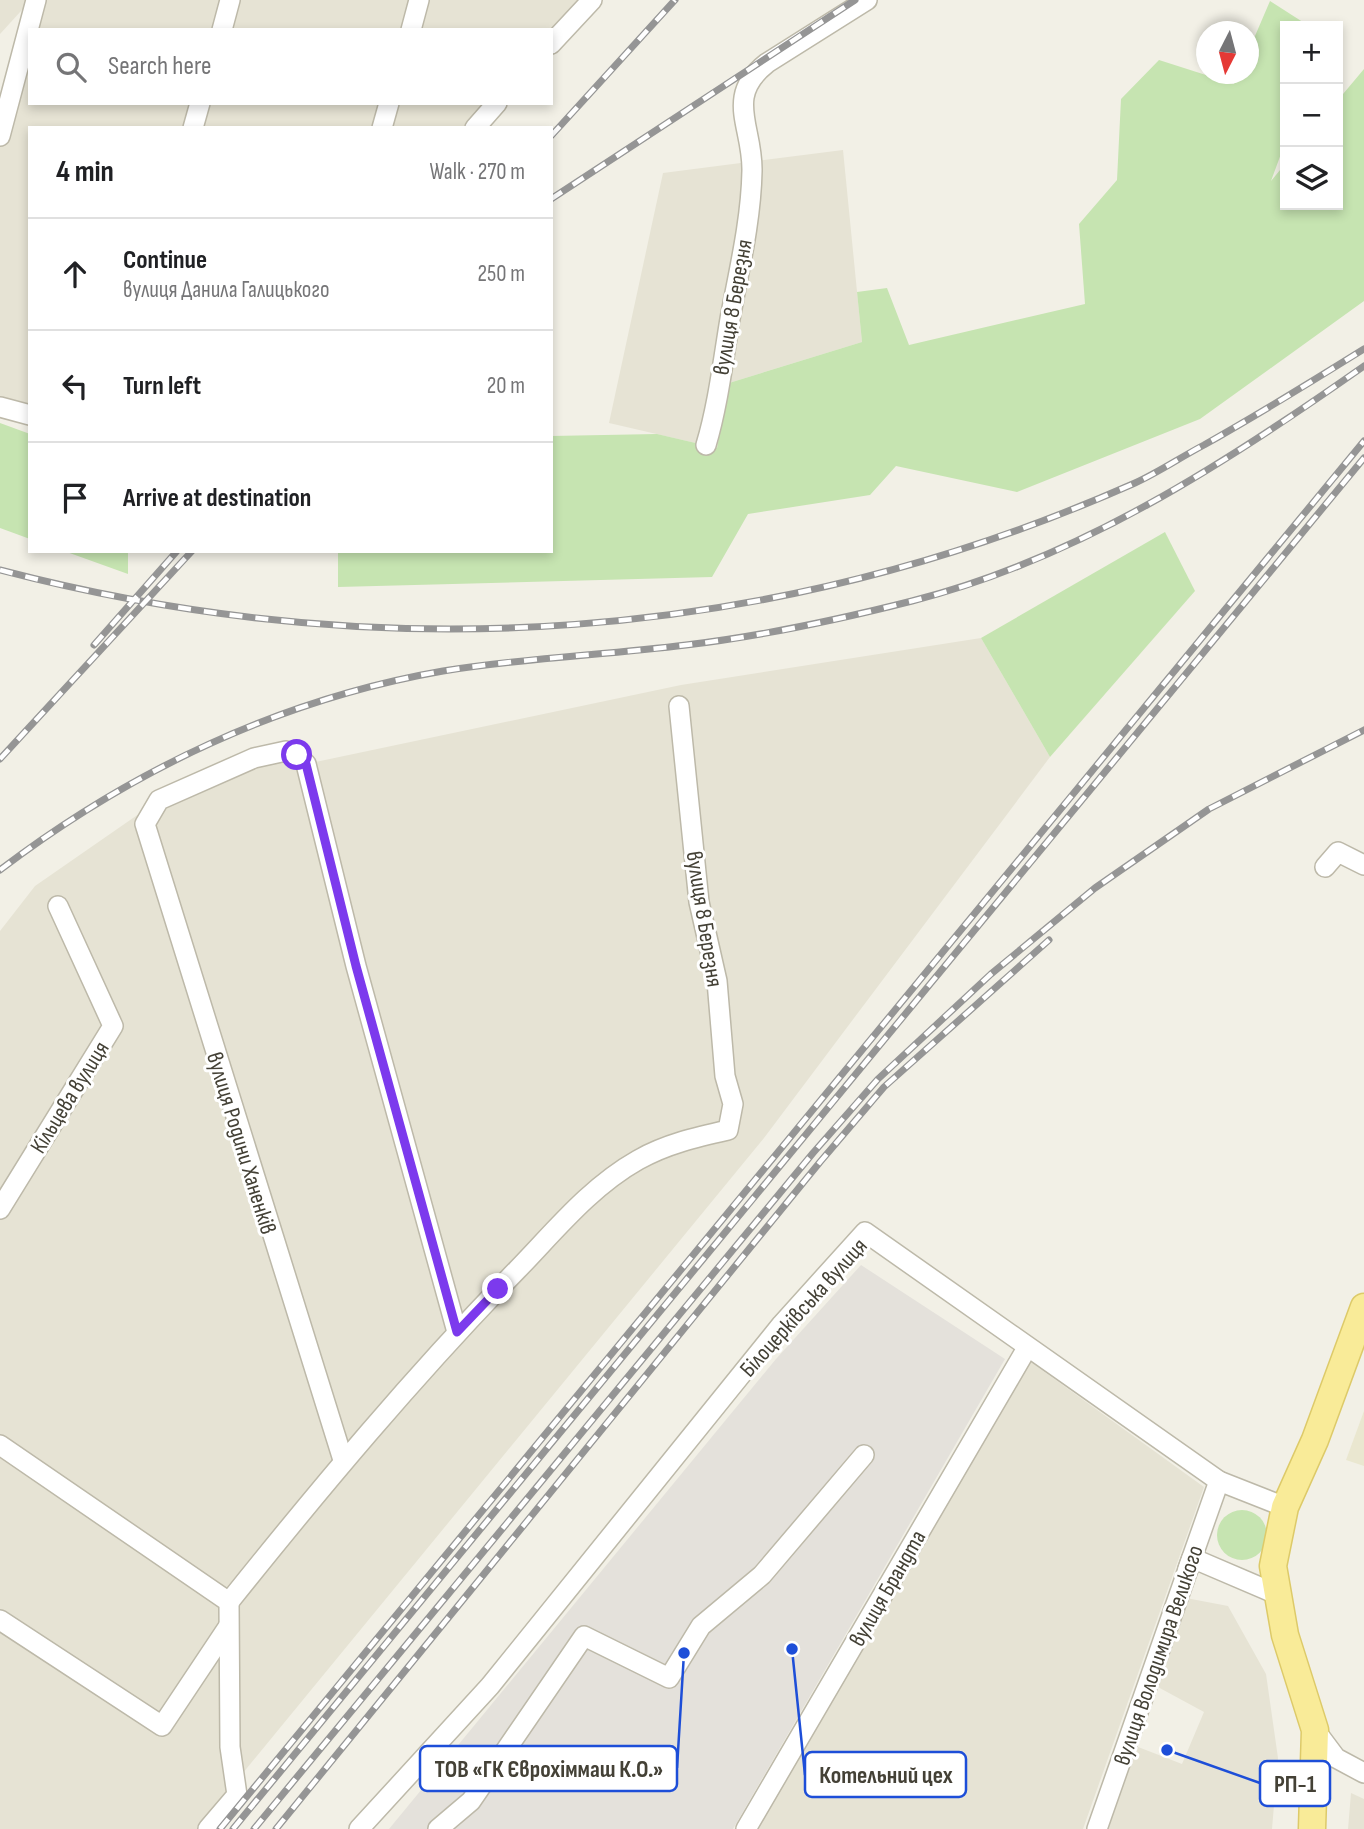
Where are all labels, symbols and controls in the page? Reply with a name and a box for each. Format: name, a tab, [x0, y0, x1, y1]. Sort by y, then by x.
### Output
north arrow	[1196, 21, 1259, 84]
map controls	[1280, 21, 1343, 210]
button: +	[1280, 21, 1343, 84]
search box	[28, 28, 553, 105]
icon: search	[52, 48, 90, 86]
text: Search here	[108, 51, 211, 82]
button: −	[1280, 84, 1343, 147]
button: layers	[1280, 147, 1343, 210]
text: 4 min	[56, 154, 114, 190]
text: Walk · 270 m	[430, 158, 525, 186]
street label: вулиця 8 Березня	[707, 237, 759, 377]
text: Continue	[123, 245, 207, 276]
icon: ahead	[56, 255, 94, 293]
text: 250 m	[478, 260, 525, 288]
text: вулиця Данила Галицького	[123, 276, 329, 304]
icon: left	[56, 367, 94, 405]
text: Turn left	[123, 371, 201, 402]
text: 20 m	[487, 372, 525, 400]
icon: arrive	[56, 479, 94, 517]
text: Arrive at destination	[123, 483, 311, 514]
route start	[281, 739, 312, 770]
street label: вулиця 8 Березня	[679, 849, 729, 989]
street label: Кільцева вулиця	[24, 1036, 115, 1159]
street label: вулиця Родини Ханенків	[200, 1049, 282, 1238]
street label: Білоцерківська вулиця	[734, 1233, 873, 1383]
route end	[482, 1273, 513, 1304]
street label: вулиця Брандта	[843, 1525, 932, 1652]
street label: вулиця Володимира Великого	[1108, 1542, 1210, 1769]
callout: ТОВ «ГК Єврохіммаш К.О.»	[420, 1746, 677, 1791]
callout: Котельний цех	[805, 1752, 966, 1797]
text: ТОВ «ГК Єврохіммаш К.О.»	[435, 1755, 663, 1784]
text: Котельний цех	[819, 1761, 953, 1790]
callout: РП-1	[1260, 1761, 1330, 1806]
text: РП-1	[1274, 1770, 1317, 1799]

